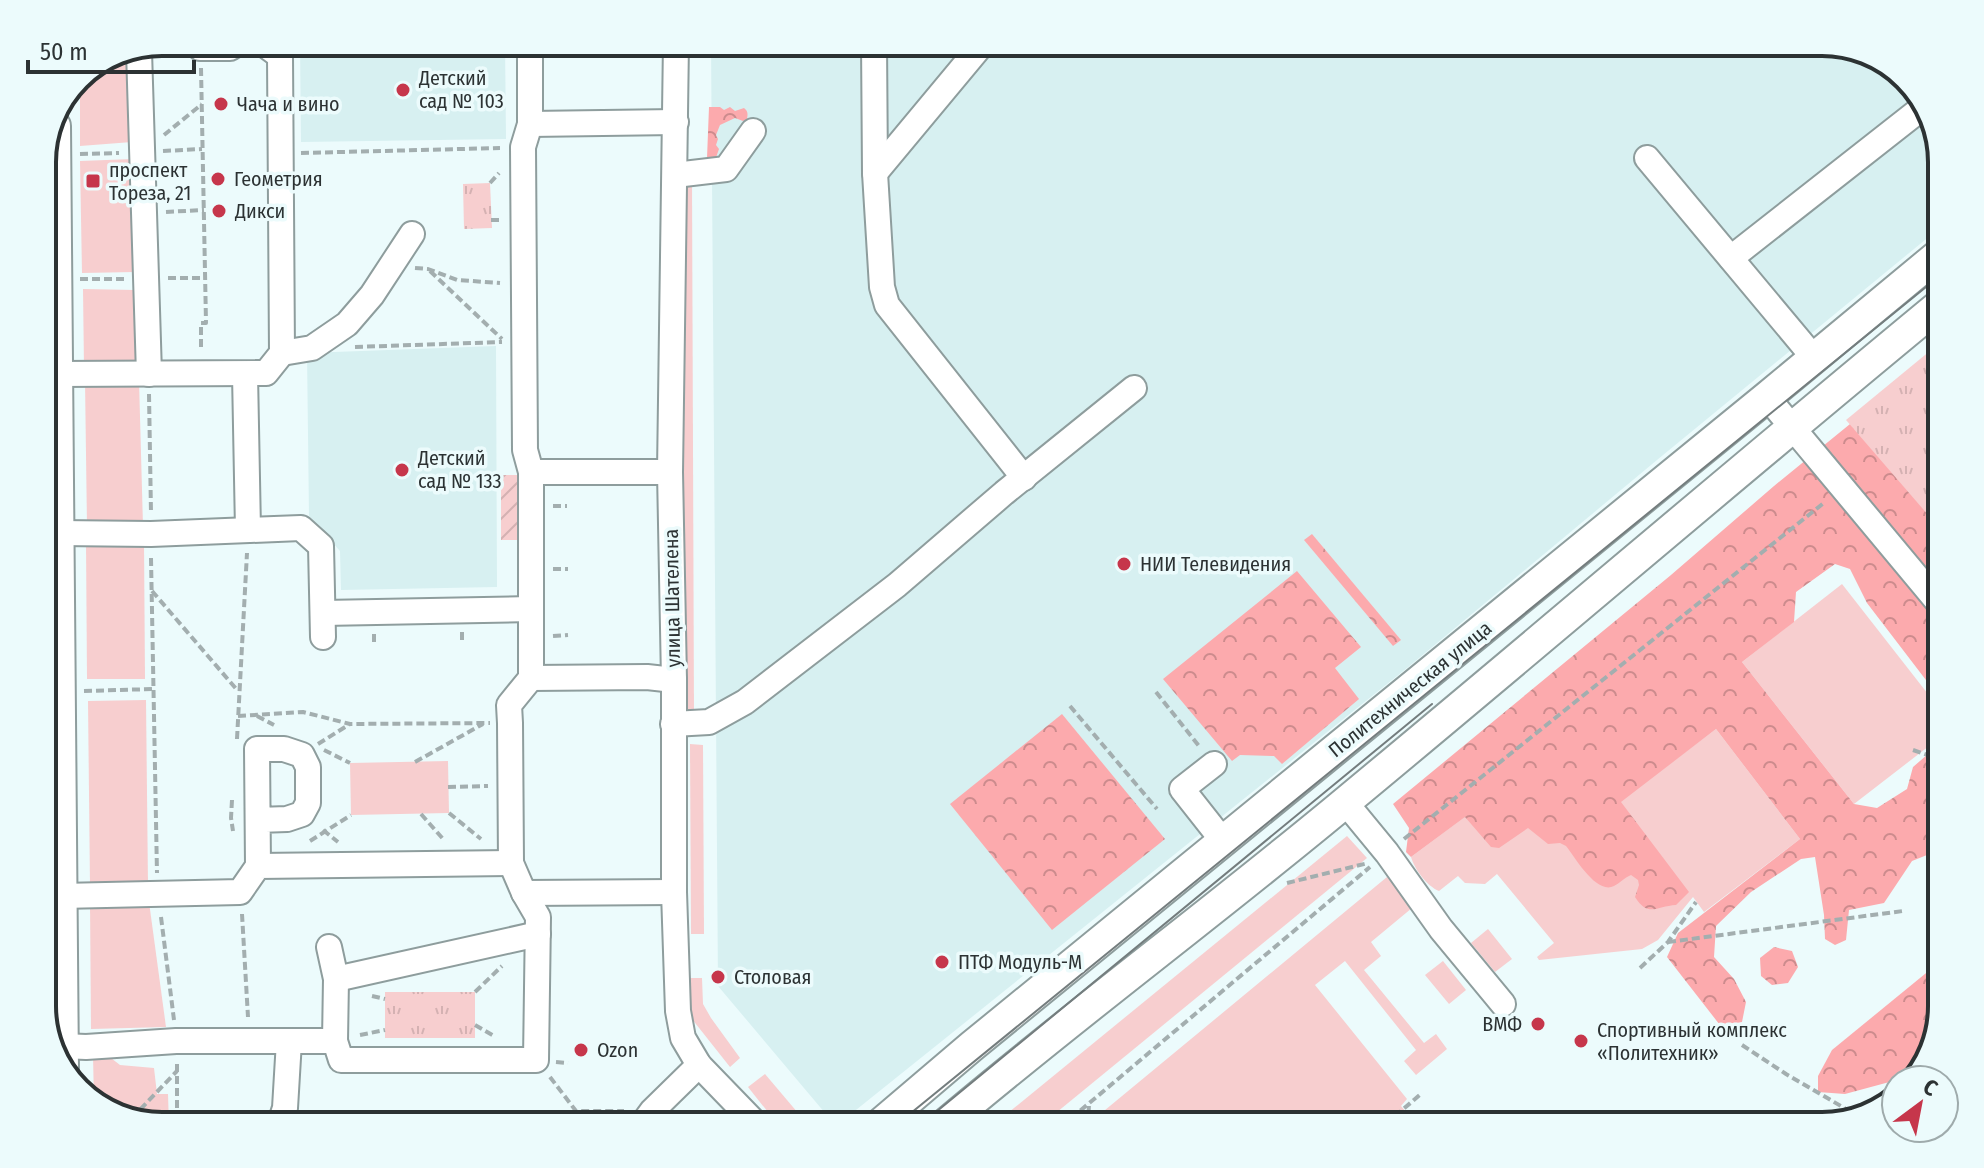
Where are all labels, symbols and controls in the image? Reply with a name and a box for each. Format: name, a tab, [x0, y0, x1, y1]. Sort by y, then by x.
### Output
scale bar	[28, 24, 194, 74]
text: 50 m	[40, 38, 88, 66]
place label: Детский сад № 103	[418, 66, 504, 113]
marker: Детский сад № 103	[394, 81, 412, 99]
place label: Чача и вино	[237, 92, 340, 116]
marker: Чача и вино	[212, 95, 230, 113]
place label: проспект Тореза, 21	[109, 158, 191, 205]
place label: Геометрия	[234, 167, 323, 191]
marker: Геометрия	[209, 170, 227, 188]
marker: проспект Тореза, 21	[84, 172, 102, 190]
place label: Дикси	[234, 199, 285, 223]
marker: Дикси	[210, 202, 228, 220]
place label: Детский сад № 133	[417, 446, 502, 493]
marker: Детский сад № 133	[393, 461, 411, 479]
street label: улица Шателена	[659, 528, 685, 668]
place label: НИИ Телевидения	[1140, 552, 1291, 576]
marker: НИИ Телевидения	[1115, 555, 1133, 573]
street label: Политехническая улица	[1324, 616, 1496, 762]
place label: ПТФ Модуль-М	[958, 950, 1082, 974]
marker: ПТФ Модуль-М	[933, 953, 951, 971]
place label: Столовая	[734, 965, 811, 989]
marker: Столовая	[709, 968, 727, 986]
place label: ВМФ	[1482, 1012, 1522, 1036]
marker: ВМФ	[1529, 1015, 1547, 1033]
place label: Спортивный комплекс «Политехник»	[1597, 1018, 1787, 1065]
marker: Спортивный комплекс «Политехник»	[1572, 1032, 1590, 1050]
place label: Ozon	[597, 1038, 638, 1062]
marker: Ozon	[572, 1041, 590, 1059]
north arrow	[1880, 1064, 1960, 1144]
text: С	[1918, 1073, 1943, 1102]

